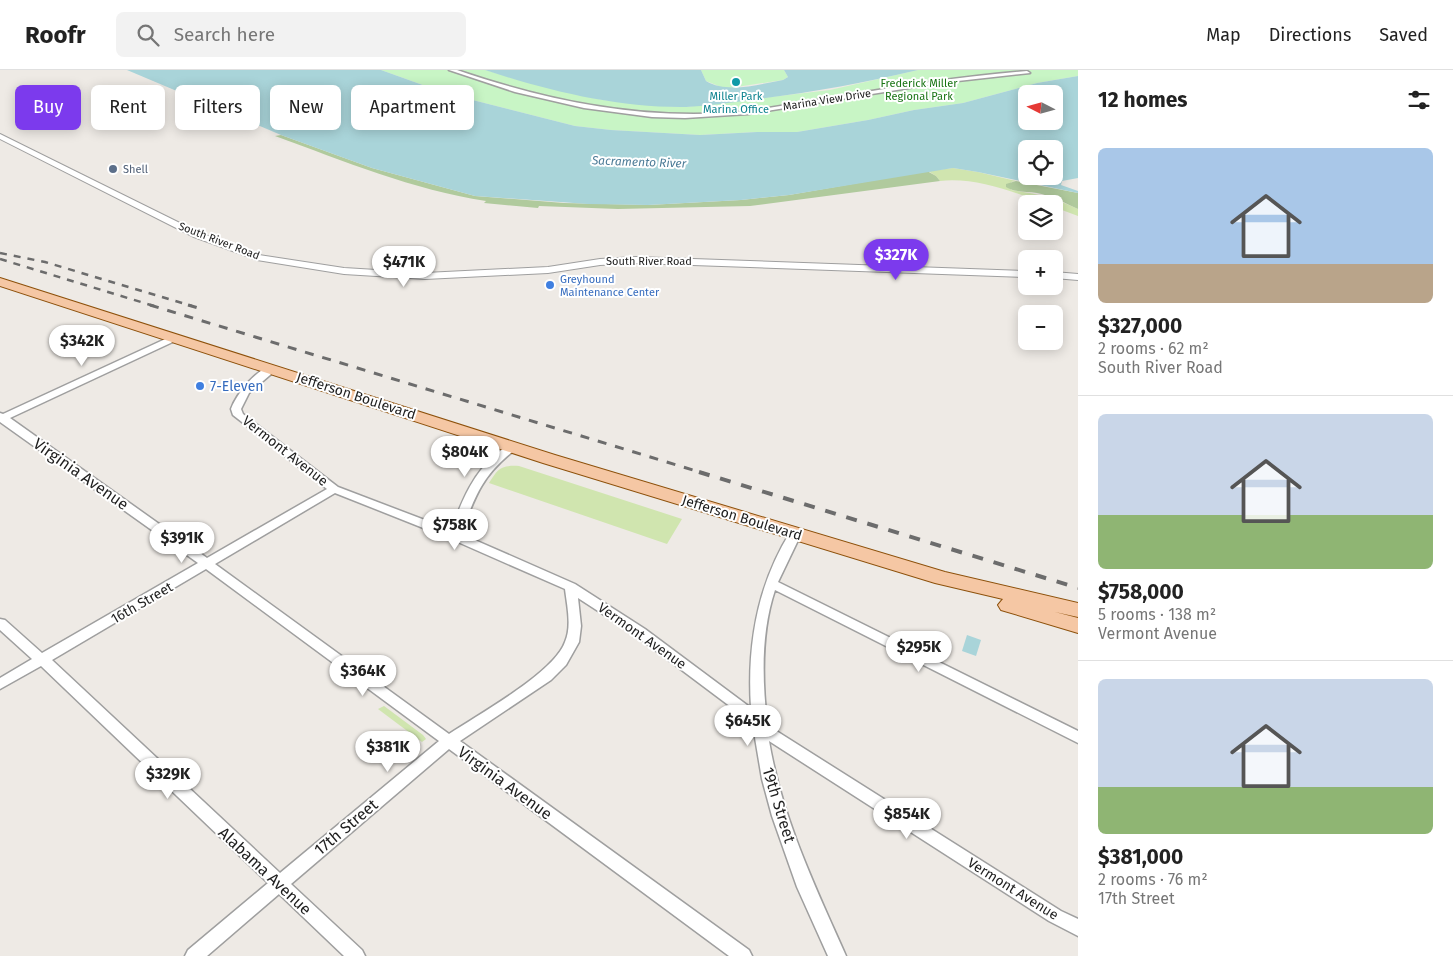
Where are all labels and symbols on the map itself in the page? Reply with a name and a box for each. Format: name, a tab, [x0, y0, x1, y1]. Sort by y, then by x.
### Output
marker: Miller Park Marina Office	[730, 76, 742, 88]
park label: Frederick Miller Regional Park	[881, 77, 958, 103]
north arrow	[1018, 85, 1062, 130]
street label: Marina View Drive	[782, 87, 872, 113]
place label: Miller Park Marina Office	[703, 90, 769, 116]
water label: Sacramento River	[591, 153, 687, 171]
marker: Shell	[107, 163, 119, 175]
place label: Shell	[123, 163, 148, 176]
street label: South River Road	[177, 220, 261, 262]
pin: $327K	[861, 238, 931, 281]
pin: $471K	[369, 246, 439, 288]
street label: South River Road	[606, 255, 692, 268]
place label: Greyhound Maintenance Center	[560, 273, 660, 299]
marker: Greyhound Maintenance Center	[544, 279, 556, 291]
pin: $342K	[47, 324, 117, 367]
street label: Jefferson Boulevard	[294, 369, 418, 423]
place label: 7-Eleven	[210, 378, 264, 395]
marker: 7-Eleven	[194, 380, 206, 392]
street label: Vermont Avenue	[239, 412, 331, 490]
street label: Virginia Avenue	[30, 434, 132, 514]
pin: $804K	[430, 436, 500, 478]
street label: Jefferson Boulevard	[680, 492, 804, 544]
pin: $758K	[420, 508, 490, 551]
pin: $391K	[147, 522, 217, 564]
street label: 16th Street	[108, 578, 177, 627]
street label: Vermont Avenue	[594, 599, 690, 673]
pin: $295K	[884, 630, 954, 673]
pin: $364K	[328, 654, 398, 697]
pin: $645K	[713, 704, 783, 747]
pin: $381K	[353, 730, 423, 773]
street label: Virginia Avenue	[454, 742, 556, 824]
pin: $329K	[133, 758, 203, 800]
street label: 19th Street	[758, 765, 800, 845]
street label: 17th Street	[310, 795, 382, 859]
pin: $854K	[872, 798, 942, 840]
street label: Alabama Avenue	[215, 823, 315, 919]
street label: Vermont Avenue	[964, 854, 1062, 924]

